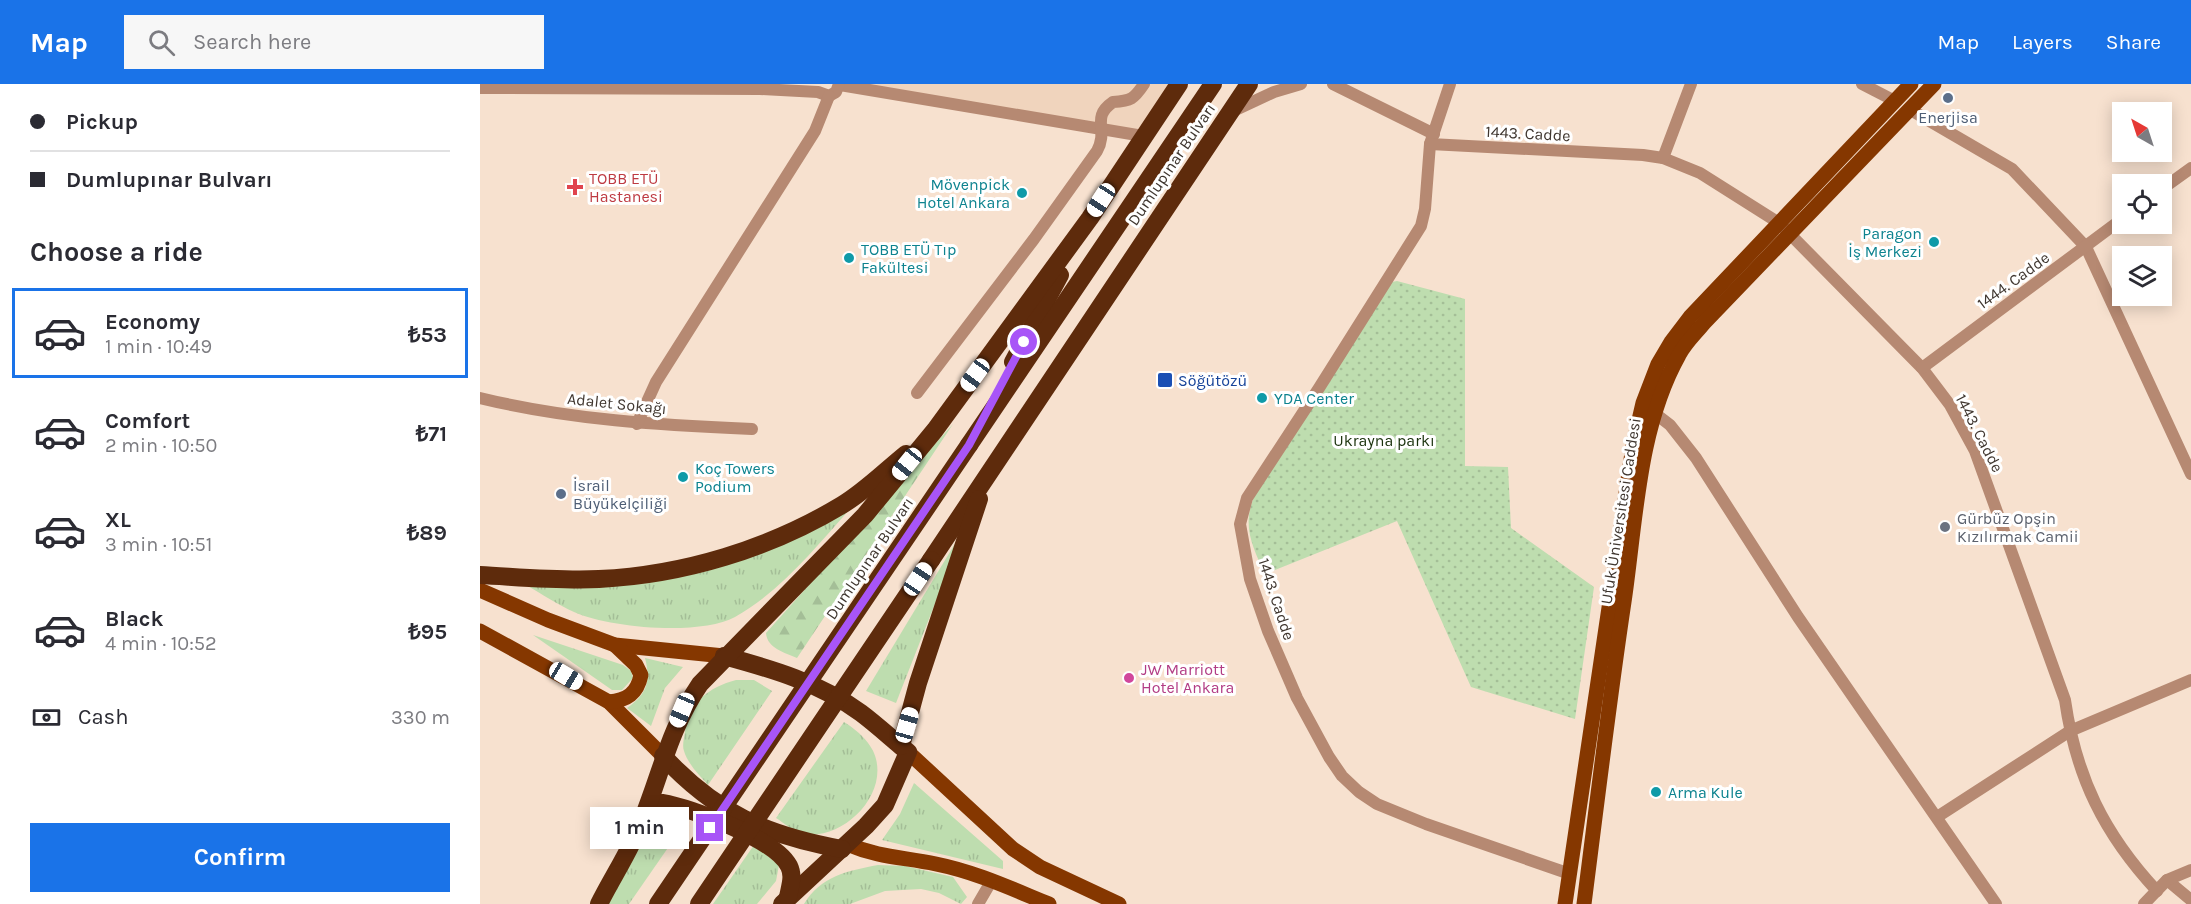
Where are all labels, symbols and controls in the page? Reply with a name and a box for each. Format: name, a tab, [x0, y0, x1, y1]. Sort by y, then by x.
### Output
search box	[124, 15, 544, 69]
text: Map	[30, 26, 88, 59]
icon: search	[145, 26, 178, 59]
text: Search here	[193, 29, 311, 55]
text: Map	[1937, 30, 1979, 54]
text: Layers	[2012, 30, 2073, 54]
text: Share	[2106, 30, 2161, 54]
marker: Enerjisa	[1941, 91, 1955, 105]
street label: Dumlupınar Bulvarı	[1124, 100, 1219, 229]
north arrow	[2112, 102, 2172, 162]
map controls	[2112, 102, 2172, 306]
place label: Enerjisa	[1918, 108, 1978, 127]
text: Pickup	[66, 109, 138, 135]
street label: 1443. Cadde	[1485, 122, 1571, 145]
text: Dumlupınar Bulvarı	[66, 167, 273, 193]
place label: TOBB ETÜ Hastanesi	[589, 169, 663, 206]
button: locate	[2112, 174, 2172, 234]
place label: Mövenpick Hotel Ankara	[917, 175, 1010, 212]
marker: TOBB ETÜ Hastanesi	[566, 178, 584, 196]
car	[1084, 180, 1118, 220]
marker: Mövenpick Hotel Ankara	[1015, 186, 1029, 200]
place label: Paragon İş Merkezi	[1848, 224, 1922, 261]
marker: Paragon İş Merkezi	[1927, 235, 1941, 249]
text: Choose a ride	[30, 236, 203, 268]
place label: TOBB ETÜ Tıp Fakültesi	[861, 240, 956, 277]
button: layers	[2112, 246, 2172, 306]
street label: 1444. Cadde	[1974, 248, 2053, 313]
marker: TOBB ETÜ Tıp Fakültesi	[842, 251, 856, 265]
icon: car	[33, 306, 87, 360]
text: Economy	[105, 309, 200, 335]
text: ₺53	[408, 322, 447, 348]
route start	[1010, 328, 1037, 355]
text: 1 min · 10:49	[105, 335, 212, 358]
car	[957, 355, 993, 395]
marker: Söğütözü	[1156, 371, 1174, 389]
place label: Söğütözü	[1178, 371, 1247, 390]
street label: Adalet Sokağı	[566, 389, 668, 418]
place label: YDA Center	[1274, 389, 1354, 408]
marker: YDA Center	[1255, 391, 1269, 405]
street label: 1443. Cadde	[1952, 391, 2007, 475]
icon: car	[33, 405, 87, 459]
text: Comfort	[105, 408, 190, 434]
street label: Ufuk Üniversitesi Caddesi	[1596, 416, 1645, 606]
text: ₺71	[416, 421, 447, 447]
park label: Ukrayna parkı	[1333, 431, 1435, 450]
text: 2 min · 10:50	[105, 434, 217, 457]
car	[889, 444, 925, 484]
place label: Koç Towers Podium	[695, 459, 775, 496]
marker: Koç Towers Podium	[676, 470, 690, 484]
place label: İsrail Büyükelçiliği	[573, 476, 668, 513]
marker: İsrail Büyükelçiliği	[554, 487, 568, 501]
street label: Dumlupınar Bulvarı	[822, 494, 917, 623]
icon: car	[33, 504, 87, 558]
text: XL	[105, 507, 131, 533]
place label: Gürbüz Opşin Kızılırmak Camii	[1957, 509, 2079, 546]
text: ₺89	[407, 520, 447, 546]
marker: Gürbüz Opşin Kızılırmak Camii	[1938, 520, 1952, 534]
text: 3 min · 10:51	[105, 533, 212, 556]
street label: 1443. Cadde	[1254, 556, 1299, 643]
car	[900, 559, 936, 599]
icon: car	[33, 603, 87, 657]
text: Black	[105, 606, 164, 632]
text: ₺95	[408, 619, 447, 645]
text: 4 min · 10:52	[105, 632, 217, 655]
car	[546, 659, 586, 693]
place label: JW Marriott Hotel Ankara	[1141, 660, 1234, 697]
marker: JW Marriott Hotel Ankara	[1122, 671, 1136, 685]
car	[667, 690, 697, 730]
icon: cash	[30, 701, 63, 734]
text: Cash	[78, 704, 128, 730]
car	[893, 705, 921, 745]
text: 330 m	[391, 706, 450, 729]
place label: Arma Kule	[1668, 783, 1743, 802]
marker: Arma Kule	[1649, 785, 1663, 799]
callout: 1 min	[590, 807, 689, 849]
route end	[696, 814, 723, 841]
text: 1 min	[614, 816, 665, 839]
button: Confirm	[30, 823, 450, 892]

